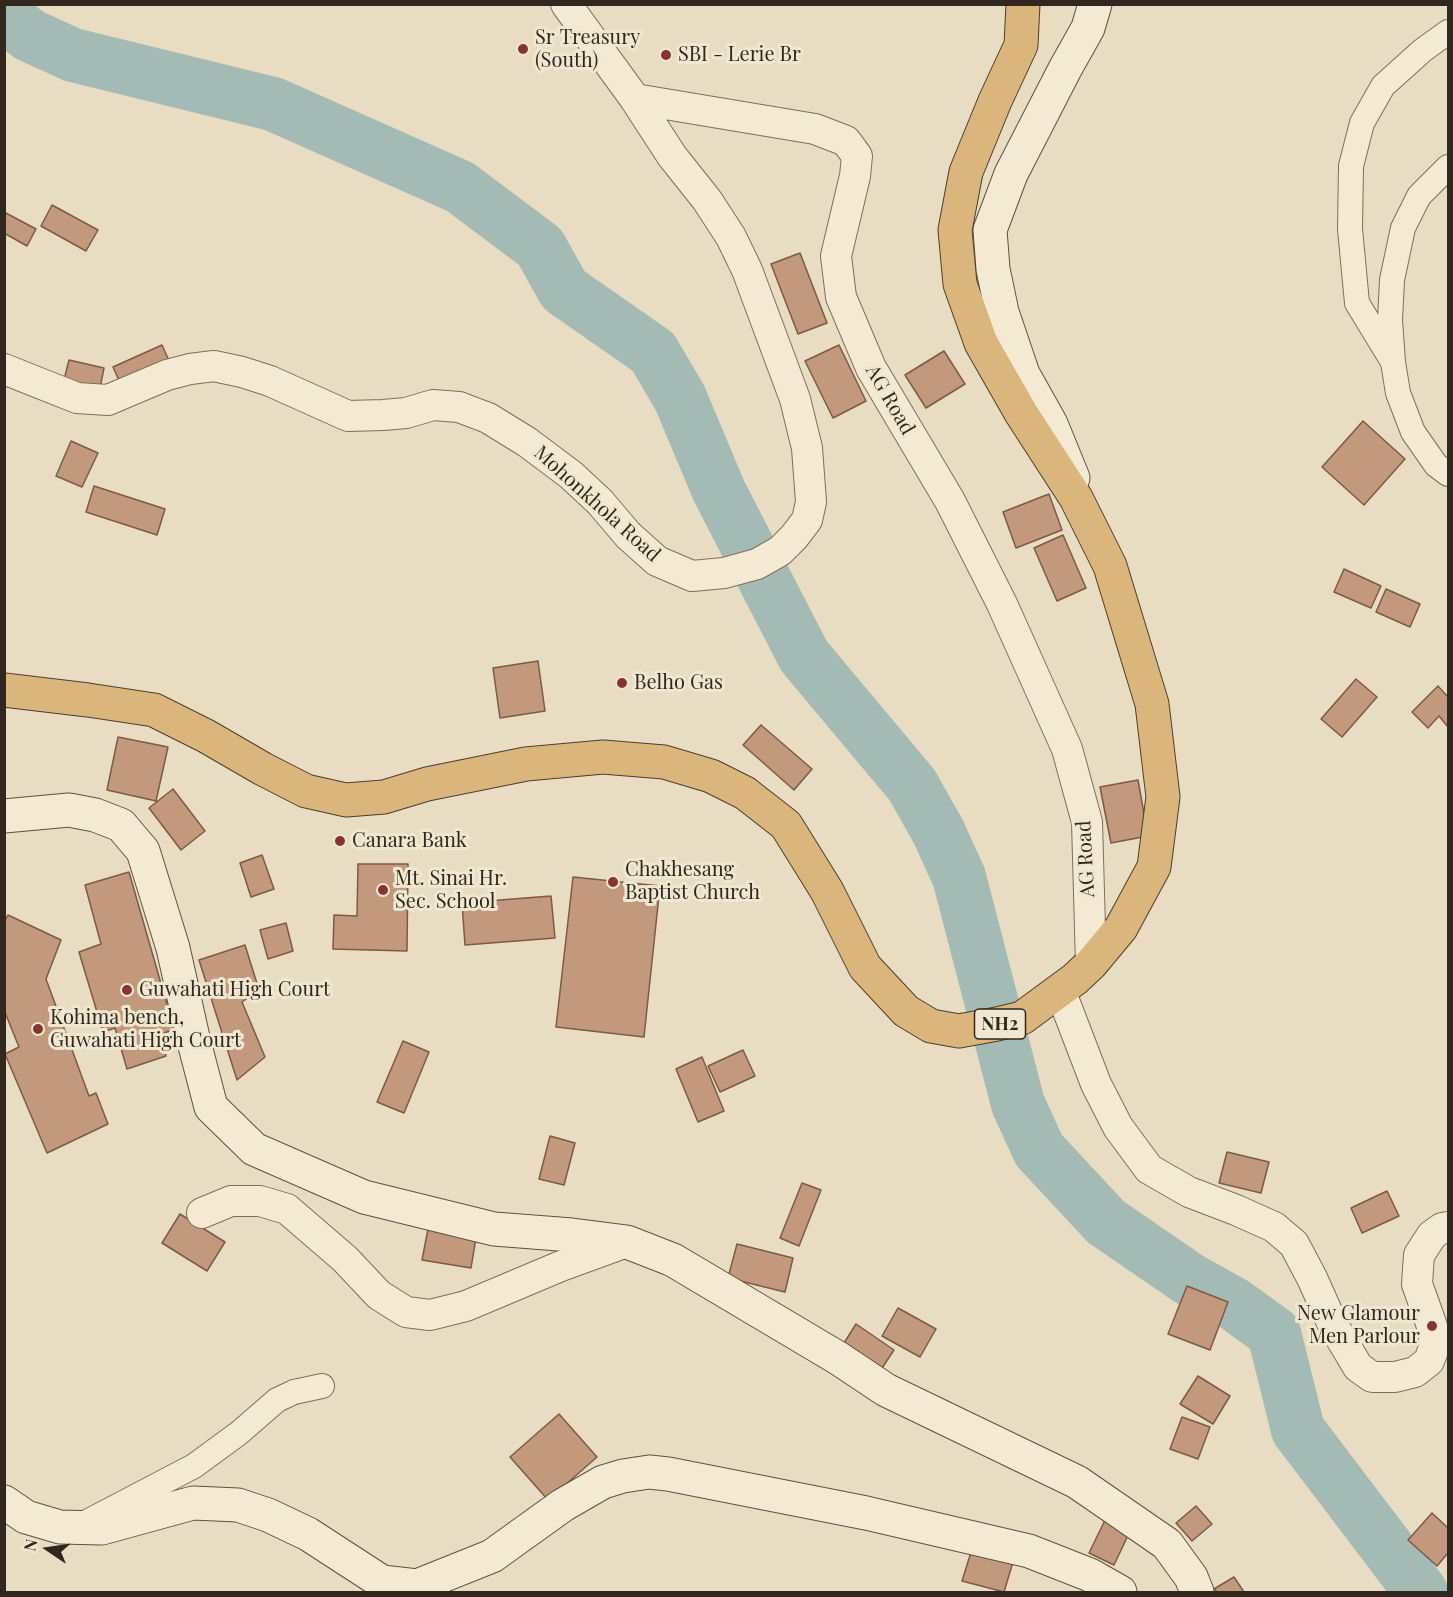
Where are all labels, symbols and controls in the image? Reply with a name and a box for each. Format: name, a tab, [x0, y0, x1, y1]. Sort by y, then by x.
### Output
place label: Sr Treasury (South)	[535, 26, 640, 73]
marker: Sr Treasury (South)	[516, 42, 530, 56]
place label: SBI - Lerie Br	[678, 43, 801, 67]
marker: SBI - Lerie Br	[659, 48, 673, 62]
street label: AG Road	[860, 361, 920, 439]
street label: Mohonkhola Road	[529, 441, 665, 567]
place label: Belho Gas	[634, 671, 723, 695]
marker: Belho Gas	[615, 676, 629, 690]
street label: AG Road	[1072, 820, 1100, 898]
place label: Canara Bank	[352, 829, 467, 853]
marker: Canara Bank	[333, 834, 347, 848]
place label: Chakhesang Baptist Church	[625, 858, 760, 905]
place label: Mt. Sinai Hr. Sec. School	[395, 867, 507, 914]
marker: Chakhesang Baptist Church	[606, 875, 620, 889]
marker: Mt. Sinai Hr. Sec. School	[376, 883, 390, 897]
place label: Guwahati High Court	[139, 978, 330, 1002]
marker: Guwahati High Court	[120, 983, 134, 997]
place label: Kohima bench, Guwahati High Court	[50, 1006, 241, 1053]
road number: NH2	[974, 1009, 1026, 1039]
marker: Kohima bench, Guwahati High Court	[31, 1022, 45, 1036]
place label: New Glamour Men Parlour	[1297, 1302, 1420, 1349]
marker: New Glamour Men Parlour	[1425, 1319, 1439, 1333]
north arrow	[18, 1519, 78, 1579]
text: N	[18, 1537, 42, 1553]

